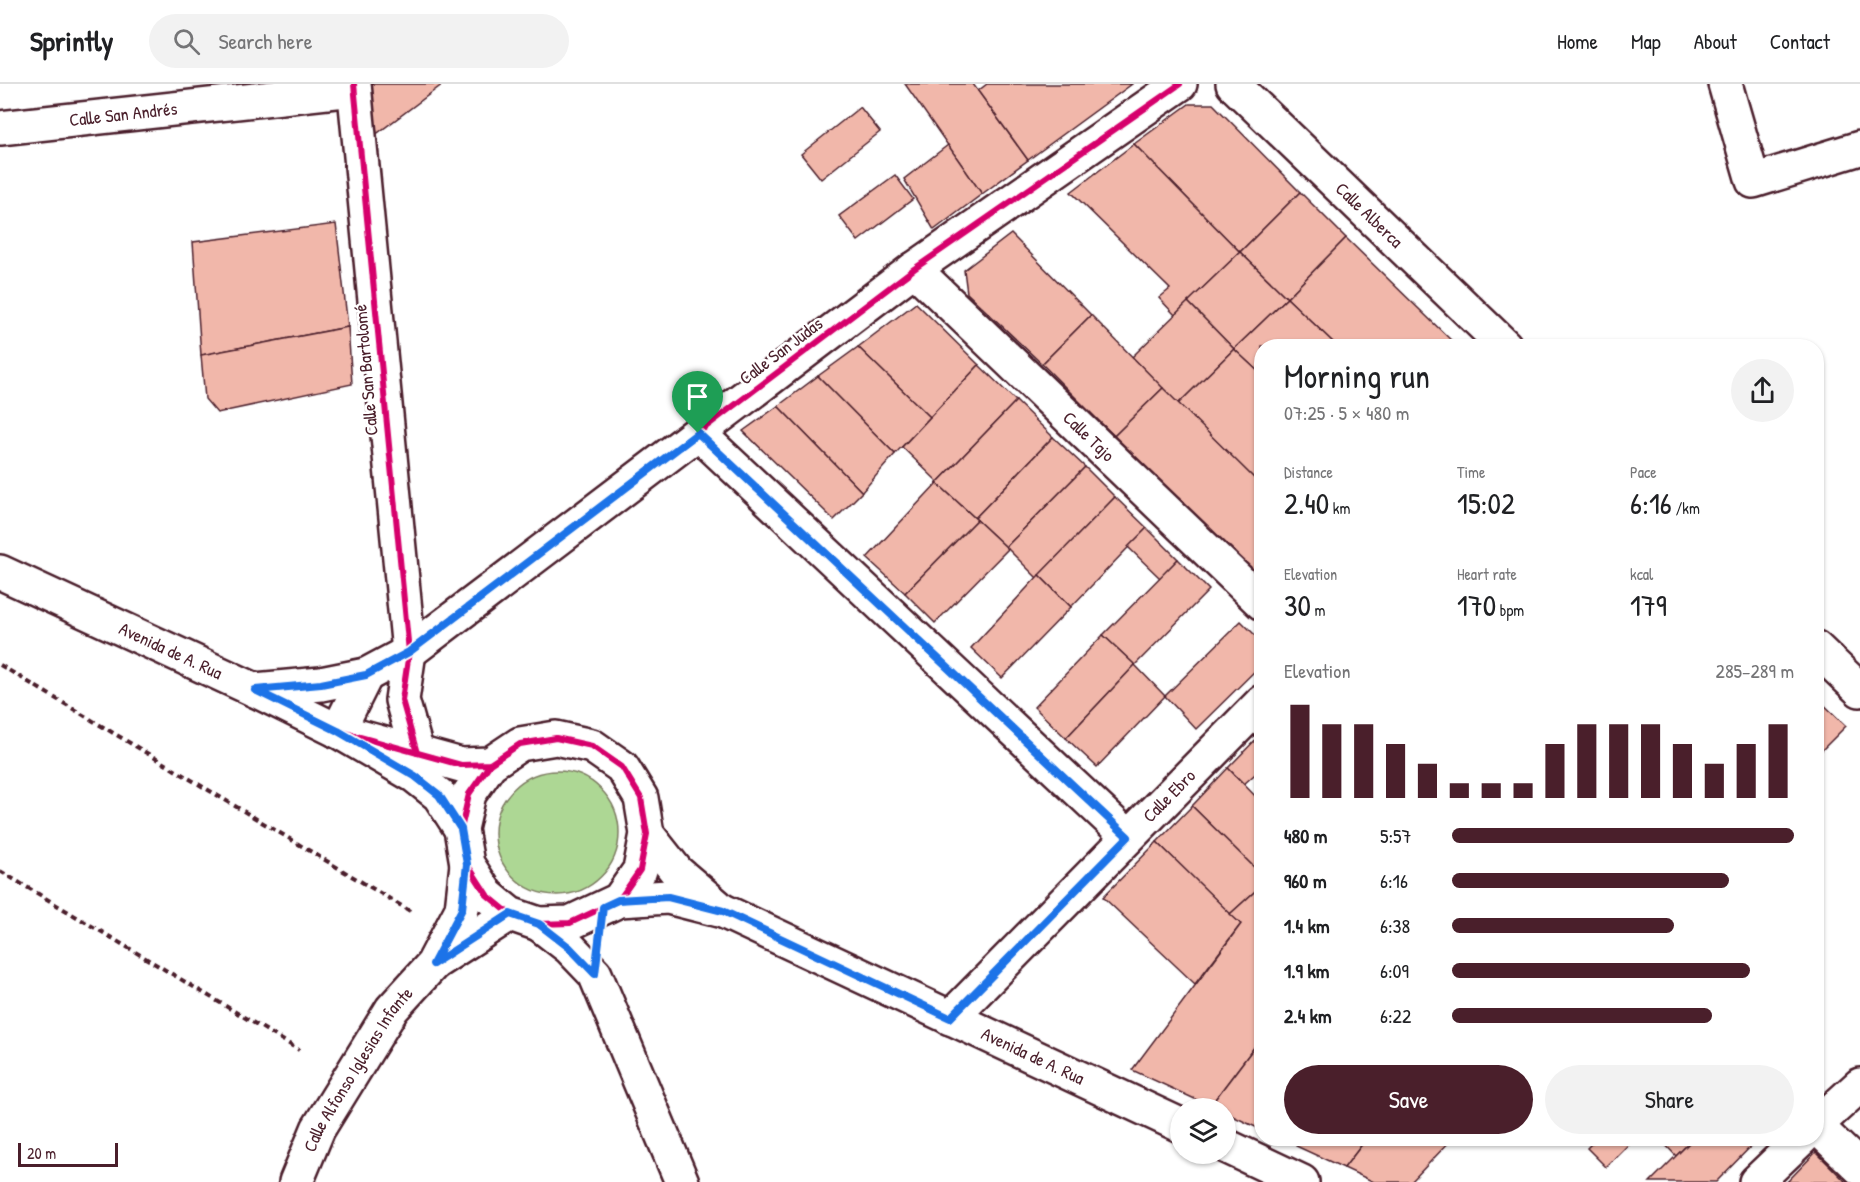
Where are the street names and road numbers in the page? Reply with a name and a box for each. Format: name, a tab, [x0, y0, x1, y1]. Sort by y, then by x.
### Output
street label: Calle San Andrés	[68, 96, 179, 132]
street label: Calle Alberca	[1330, 176, 1409, 253]
street label: Calle San Bartolomé	[347, 303, 384, 437]
street label: Calle San Judas	[734, 311, 828, 390]
street label: Calle Tajo	[1058, 405, 1120, 467]
street label: Avenida de A. Rua	[115, 616, 227, 685]
street label: Calle Ebro	[1137, 764, 1201, 828]
street label: Calle Alfonso Iglesias Infante	[297, 981, 418, 1155]
street label: Avenida de A. Rua	[977, 1021, 1089, 1091]

